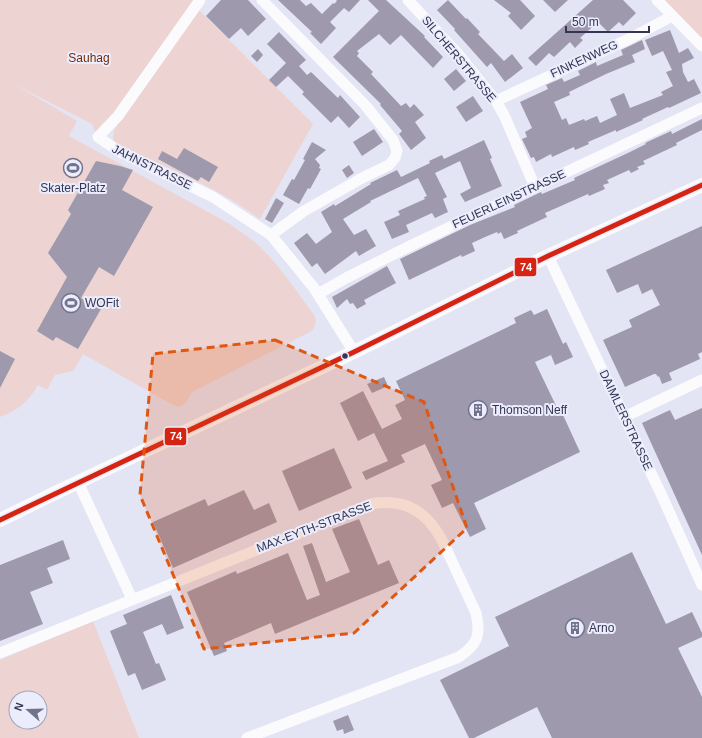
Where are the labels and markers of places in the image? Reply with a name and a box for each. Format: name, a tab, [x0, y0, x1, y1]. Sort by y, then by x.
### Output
sports icon: Skater-Platz	[62, 157, 84, 179]
place label: Skater-Platz	[40, 181, 106, 195]
sports icon: WOFit	[60, 292, 82, 314]
place label: WOFit	[85, 296, 120, 310]
unlabelled marker	[340, 351, 350, 361]
building icon: Thomson Neff	[467, 399, 489, 421]
place label: Thomson Neff	[492, 403, 568, 417]
building icon: Arno	[564, 617, 586, 639]
place label: Arno	[589, 621, 615, 635]

